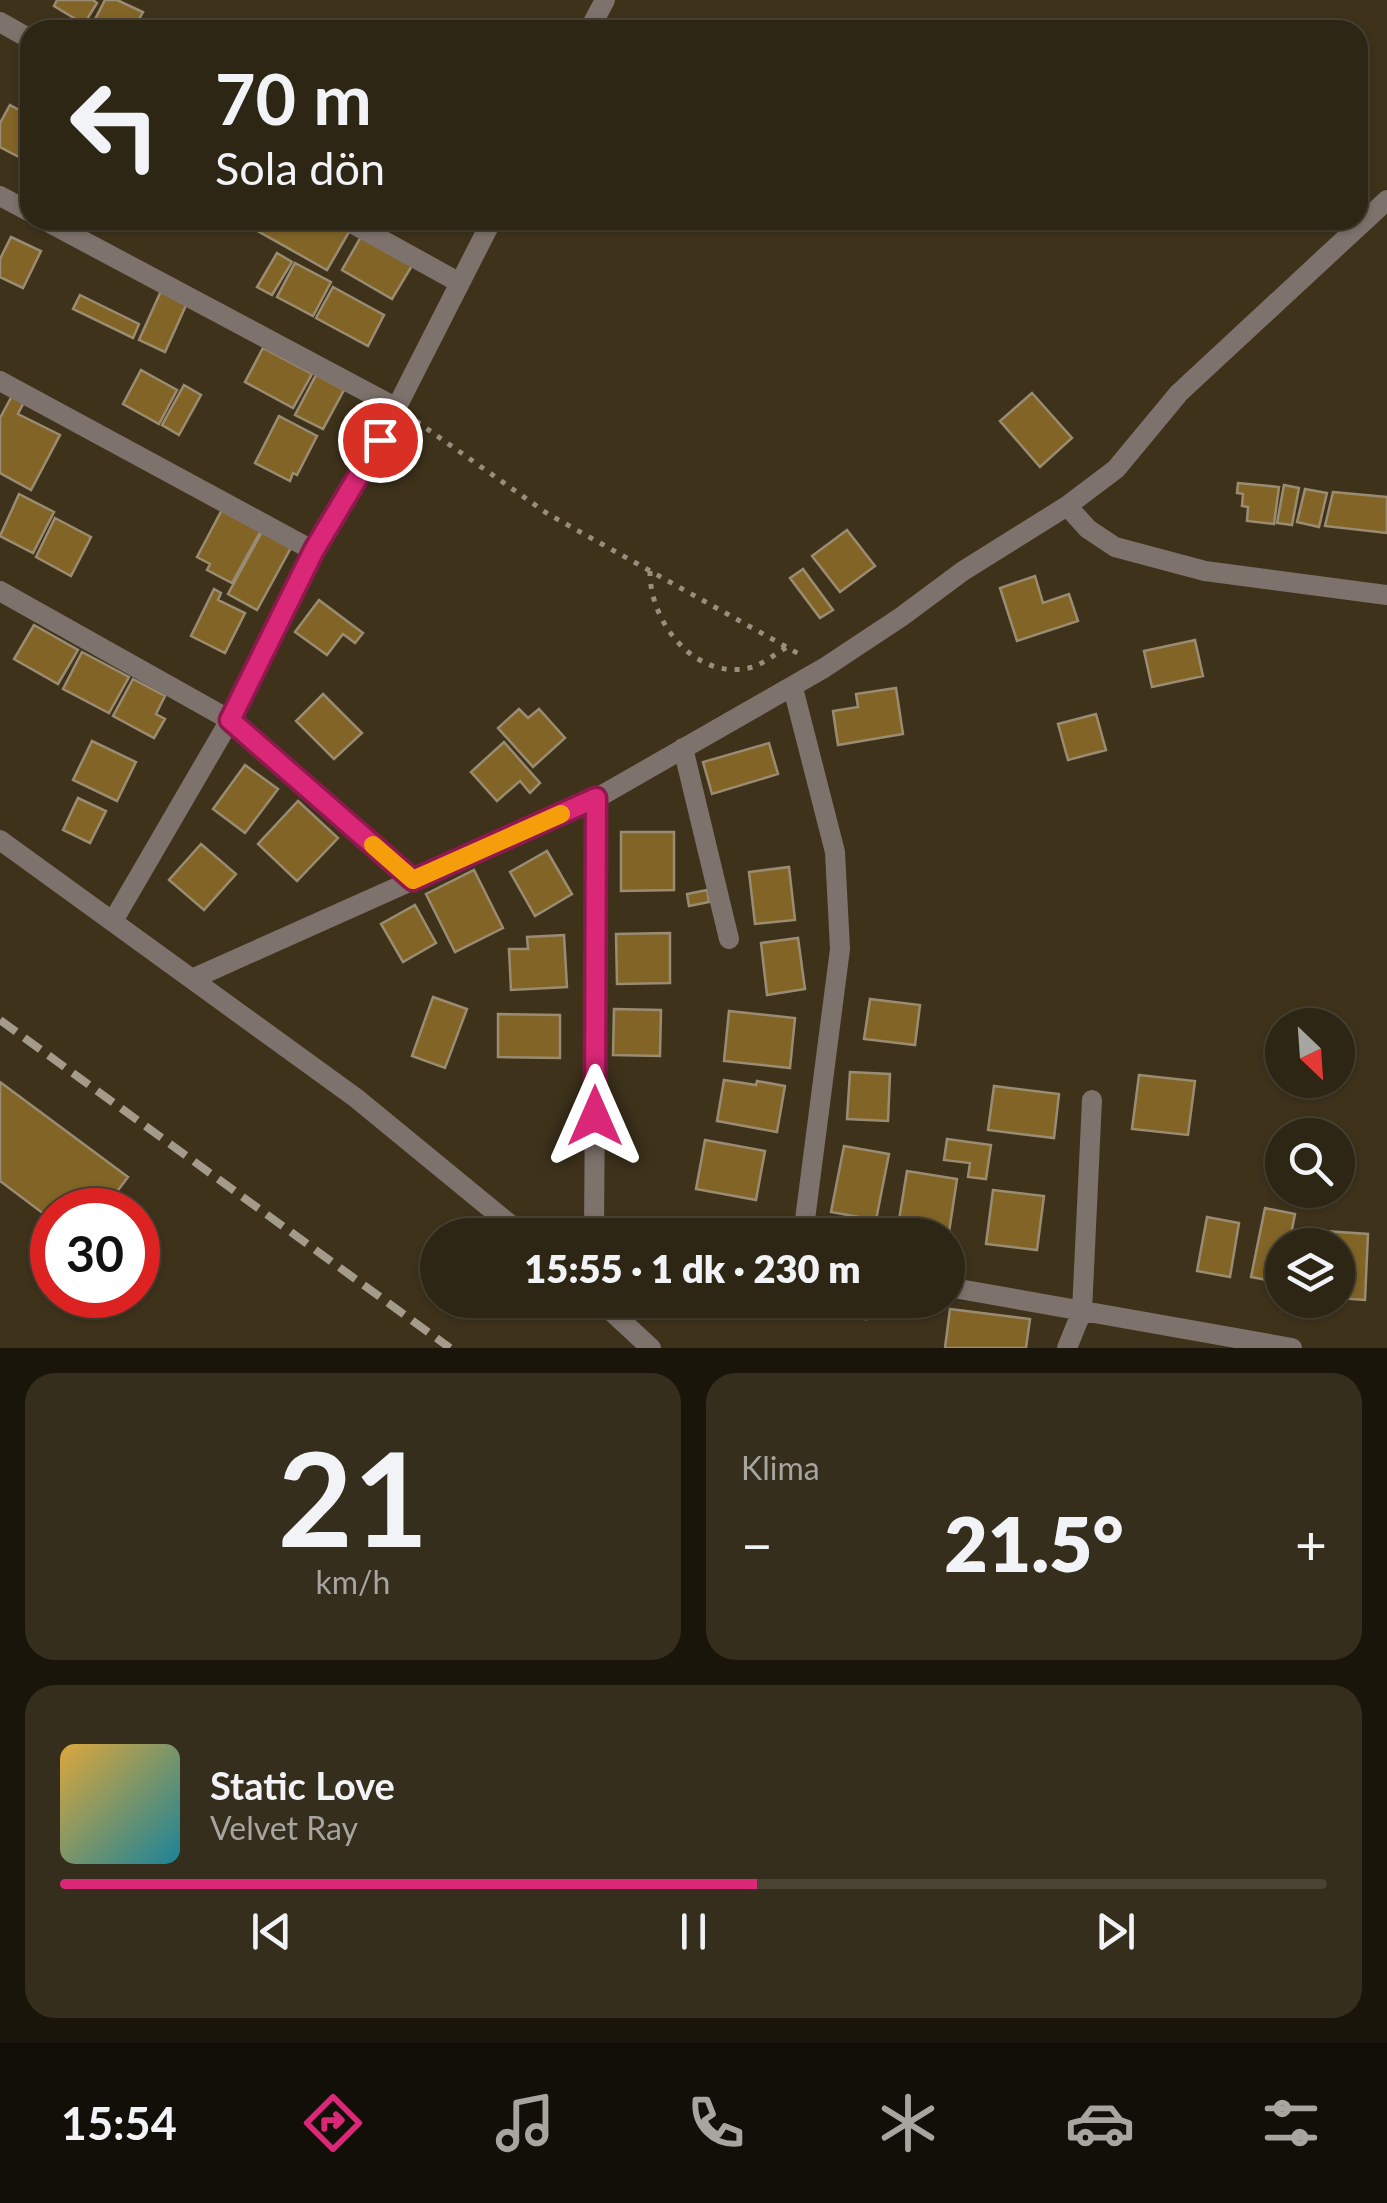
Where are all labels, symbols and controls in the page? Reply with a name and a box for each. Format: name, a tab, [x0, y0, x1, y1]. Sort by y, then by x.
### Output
text: 70 m	[215, 56, 372, 140]
icon: left	[50, 60, 180, 190]
text: Sola dön	[215, 141, 385, 195]
pin	[338, 398, 423, 483]
icon: arrive	[353, 413, 408, 468]
north arrow	[1265, 1008, 1355, 1098]
map controls	[1265, 1008, 1355, 1318]
position arrow	[543, 1064, 647, 1168]
button: search	[1265, 1118, 1355, 1208]
speed limit sign: 30	[30, 1188, 160, 1318]
button: layers	[1265, 1228, 1355, 1318]
text: 15:55 · 1 dk · 230 m	[524, 1245, 861, 1291]
text: 21	[278, 1419, 428, 1575]
text: Klima	[741, 1448, 820, 1487]
text: 21.5°	[944, 1498, 1124, 1588]
text: −	[741, 1511, 773, 1577]
text: +	[1295, 1511, 1327, 1577]
text: km/h	[316, 1562, 390, 1601]
text: Static Love	[210, 1762, 395, 1808]
text: Velvet Ray	[210, 1808, 358, 1847]
icon: previous	[244, 1904, 299, 1959]
icon: pause	[666, 1904, 721, 1959]
icon: next	[1088, 1904, 1143, 1959]
icon: directions	[298, 2088, 368, 2158]
icon: music	[490, 2088, 560, 2158]
icon: phone	[681, 2088, 751, 2158]
icon: climate	[873, 2088, 943, 2158]
icon: car	[1065, 2088, 1135, 2158]
icon: filters	[1256, 2088, 1326, 2158]
text: 15:54	[61, 2096, 177, 2150]

